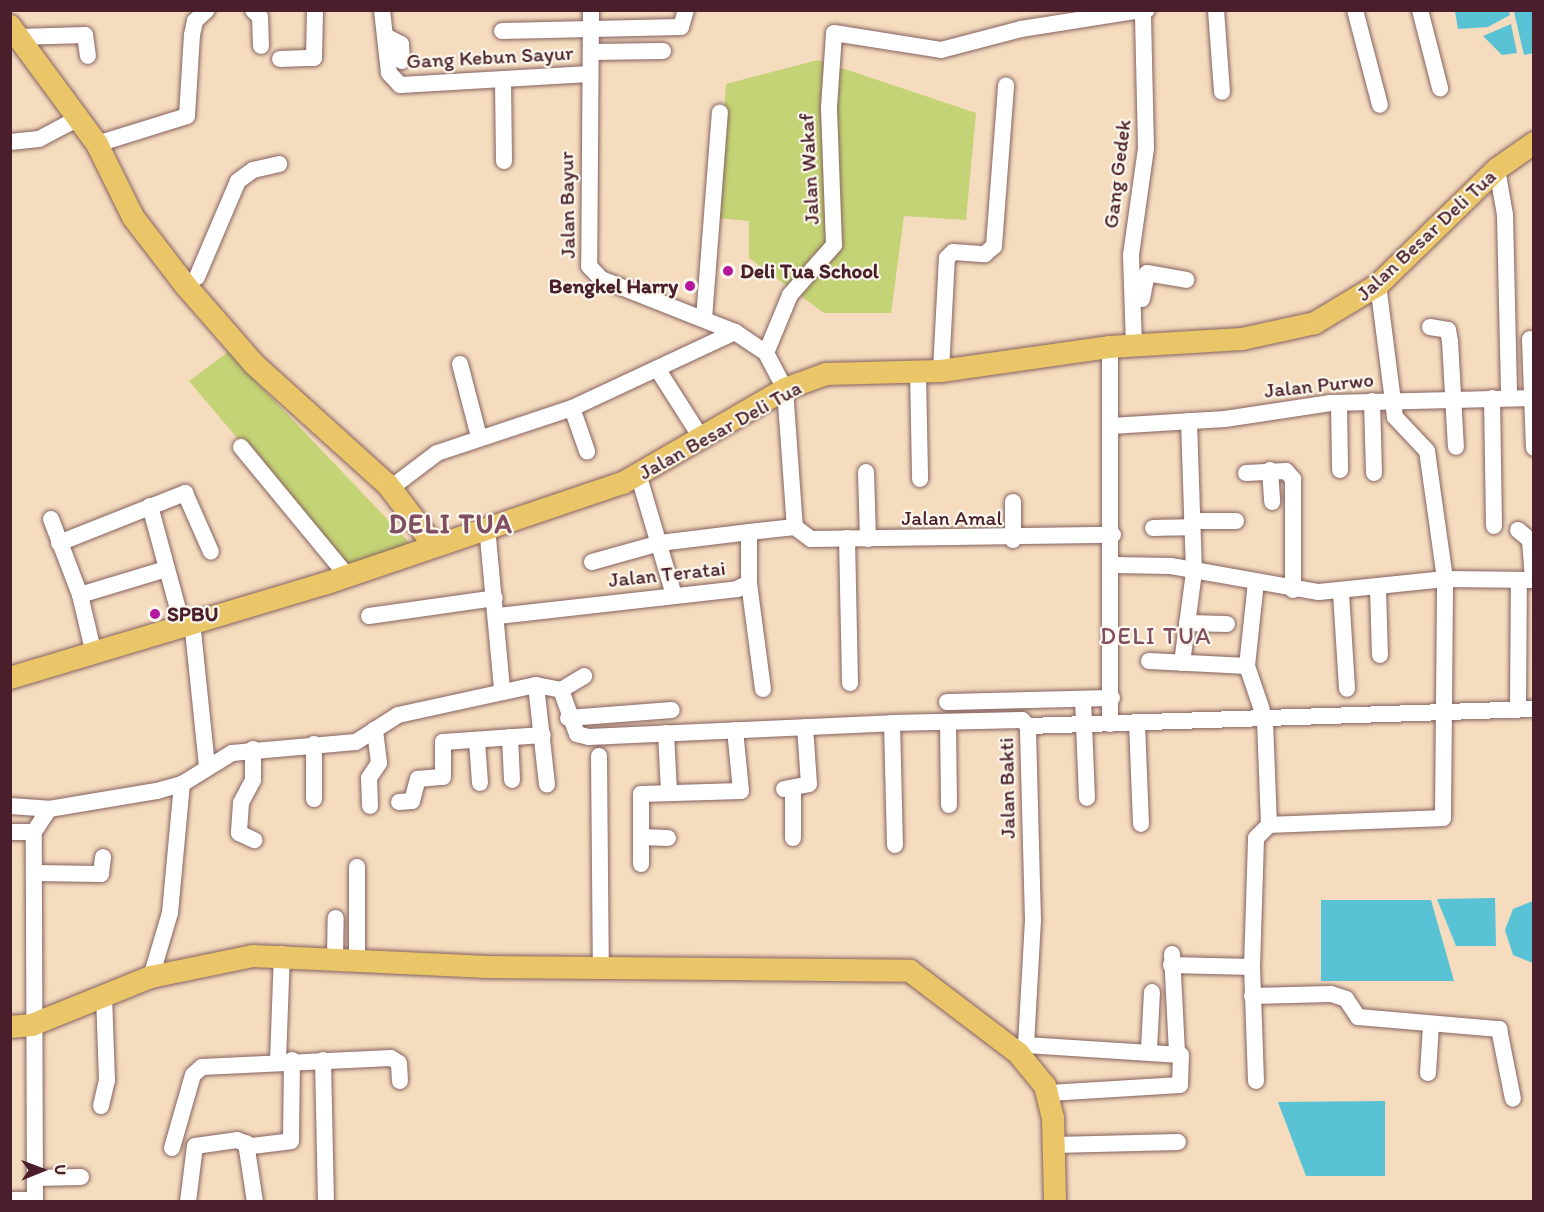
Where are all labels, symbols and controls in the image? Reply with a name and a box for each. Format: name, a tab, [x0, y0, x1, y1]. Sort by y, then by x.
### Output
street label: Gang Kebun Sayur	[406, 40, 574, 74]
street label: Jalan Wakaf	[794, 113, 824, 225]
street label: Gang Gedek	[1098, 118, 1136, 230]
street label: Jalan Bayur	[553, 152, 581, 258]
street label: Jalan Besar Deli Tua	[1351, 164, 1501, 306]
place label: Deli Tua School	[740, 258, 877, 284]
marker: Deli Tua School	[721, 264, 735, 278]
place label: Bengkel Harry	[549, 273, 678, 299]
marker: Bengkel Harry	[683, 279, 697, 293]
street label: Jalan Purwo	[1263, 367, 1375, 403]
street label: Jalan Besar Deli Tua	[635, 375, 805, 485]
street label: Jalan Amal	[902, 505, 1002, 531]
district label: DELI TUA	[390, 508, 512, 540]
street label: Jalan Teratai	[608, 555, 726, 593]
place label: SPBU	[167, 601, 218, 627]
marker: SPBU	[148, 607, 162, 621]
district label: DELI TUA	[1101, 622, 1211, 650]
street label: Jalan Bakti	[994, 737, 1020, 839]
north arrow	[12, 1140, 72, 1200]
text: U	[51, 1164, 70, 1175]

